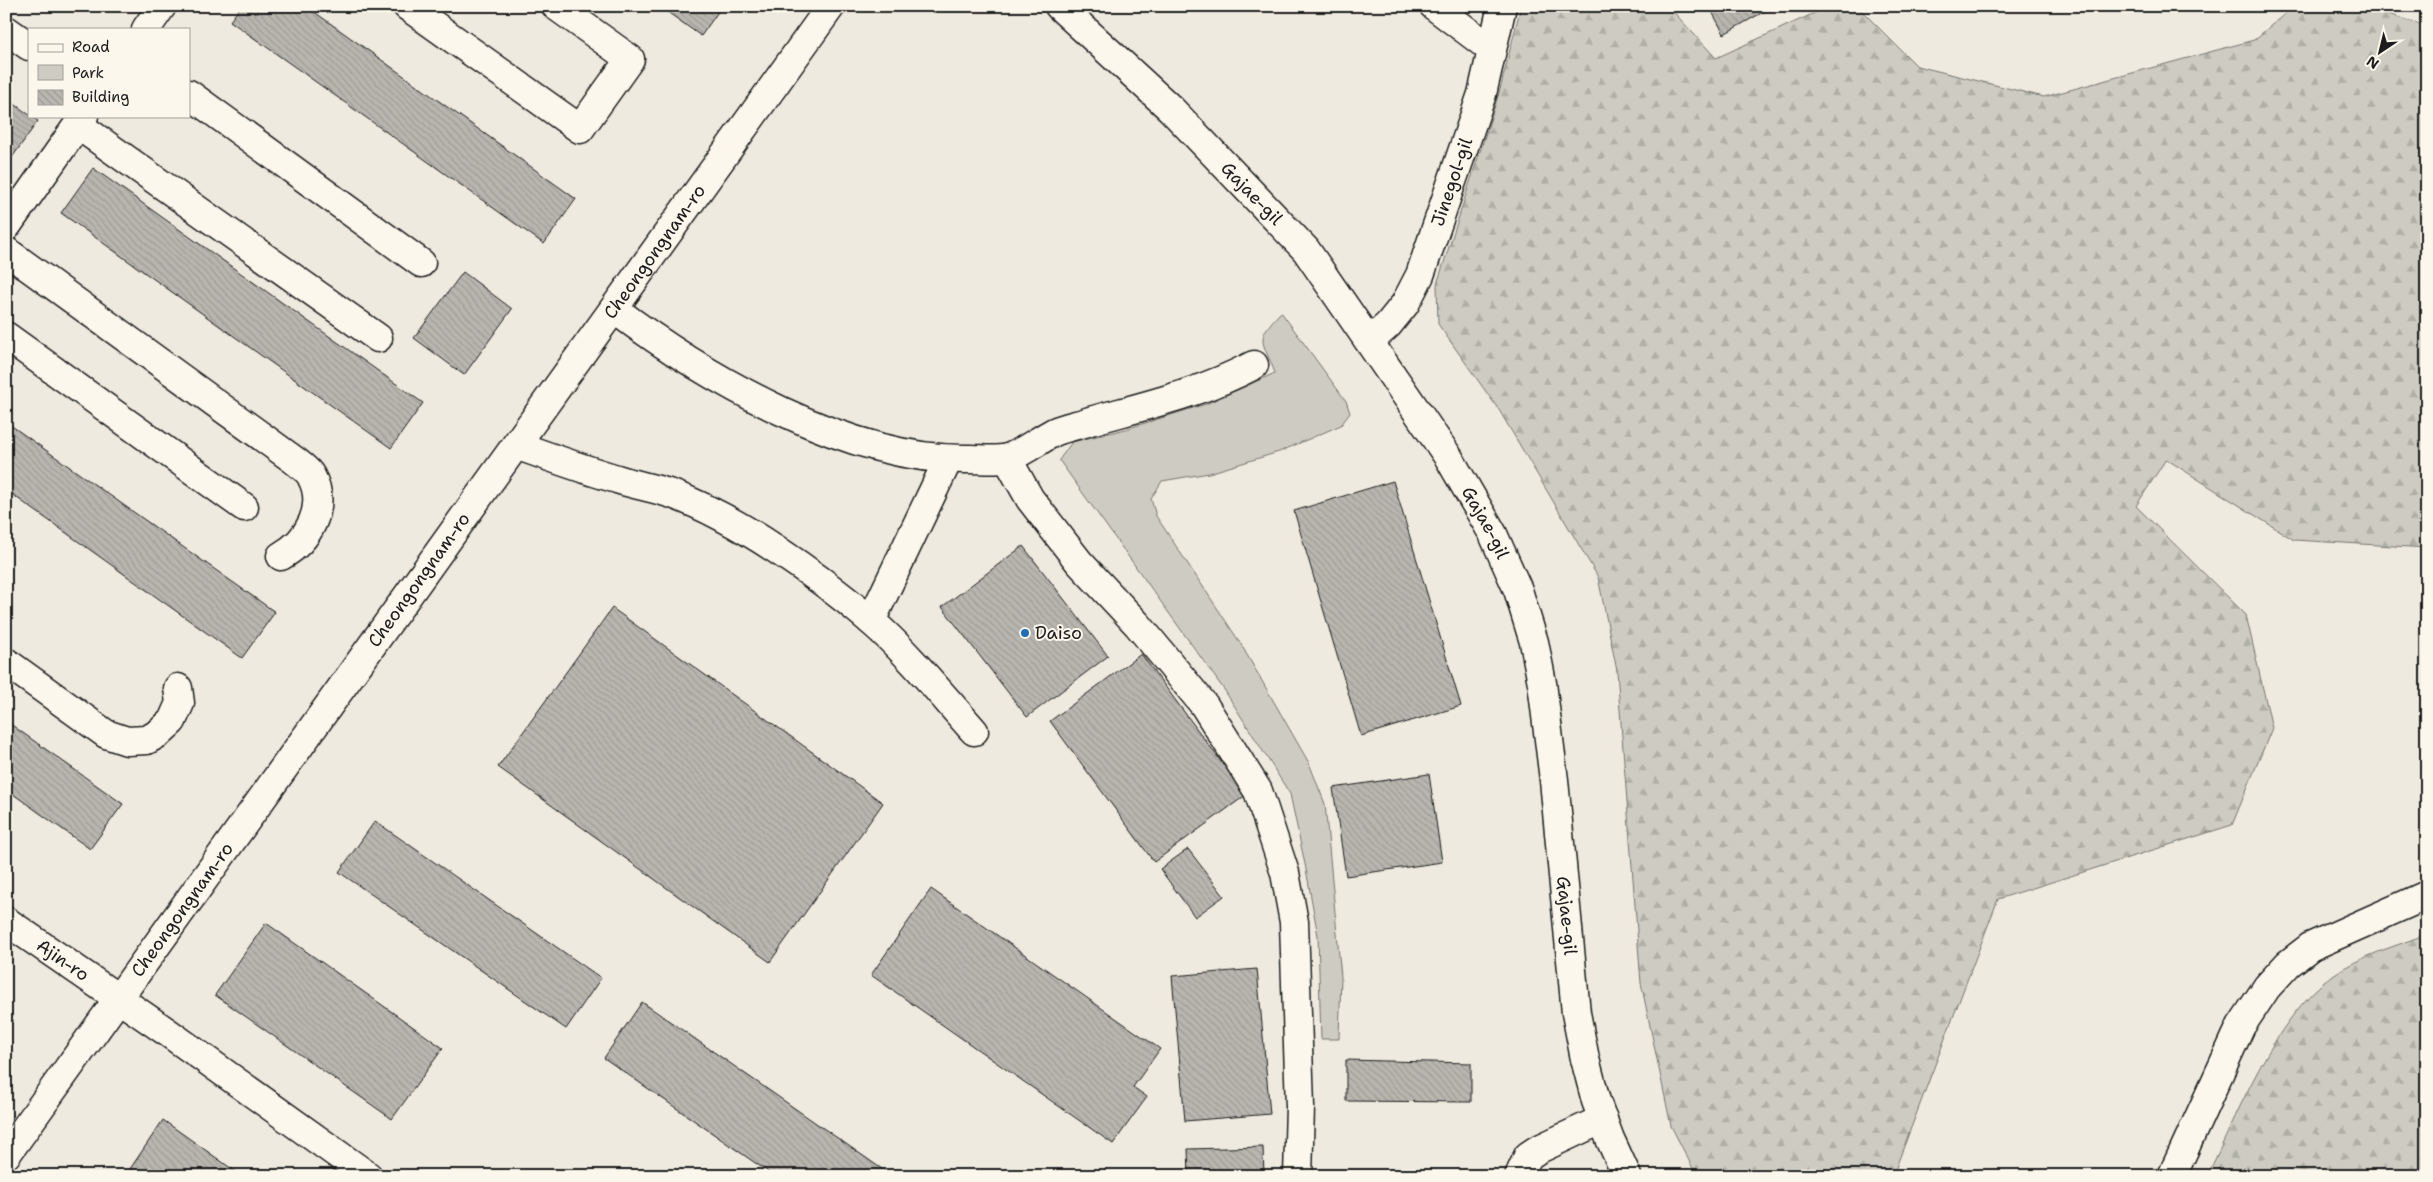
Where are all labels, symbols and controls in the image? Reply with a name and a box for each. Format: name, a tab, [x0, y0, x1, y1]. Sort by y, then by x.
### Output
legend	[28, 28, 190, 118]
north arrow	[2356, 28, 2406, 78]
text: Road	[72, 37, 110, 57]
text: N	[2363, 52, 2382, 73]
text: Park	[72, 63, 104, 83]
text: Building	[72, 87, 129, 107]
street label: Jinegol-gil	[1426, 134, 1478, 229]
street label: Gajae-gil	[1216, 156, 1288, 231]
street label: Cheongongnam-ro	[598, 180, 711, 324]
street label: Gajae-gil	[1456, 482, 1515, 563]
street label: Cheongongnam-ro	[362, 508, 475, 652]
place label: Daiso	[1035, 621, 1082, 645]
marker: Daiso	[1019, 627, 1031, 639]
street label: Cheongongnam-ro	[126, 838, 239, 982]
street label: Gajae-gil	[1551, 875, 1583, 957]
street label: Ajin-ro	[32, 934, 94, 987]

